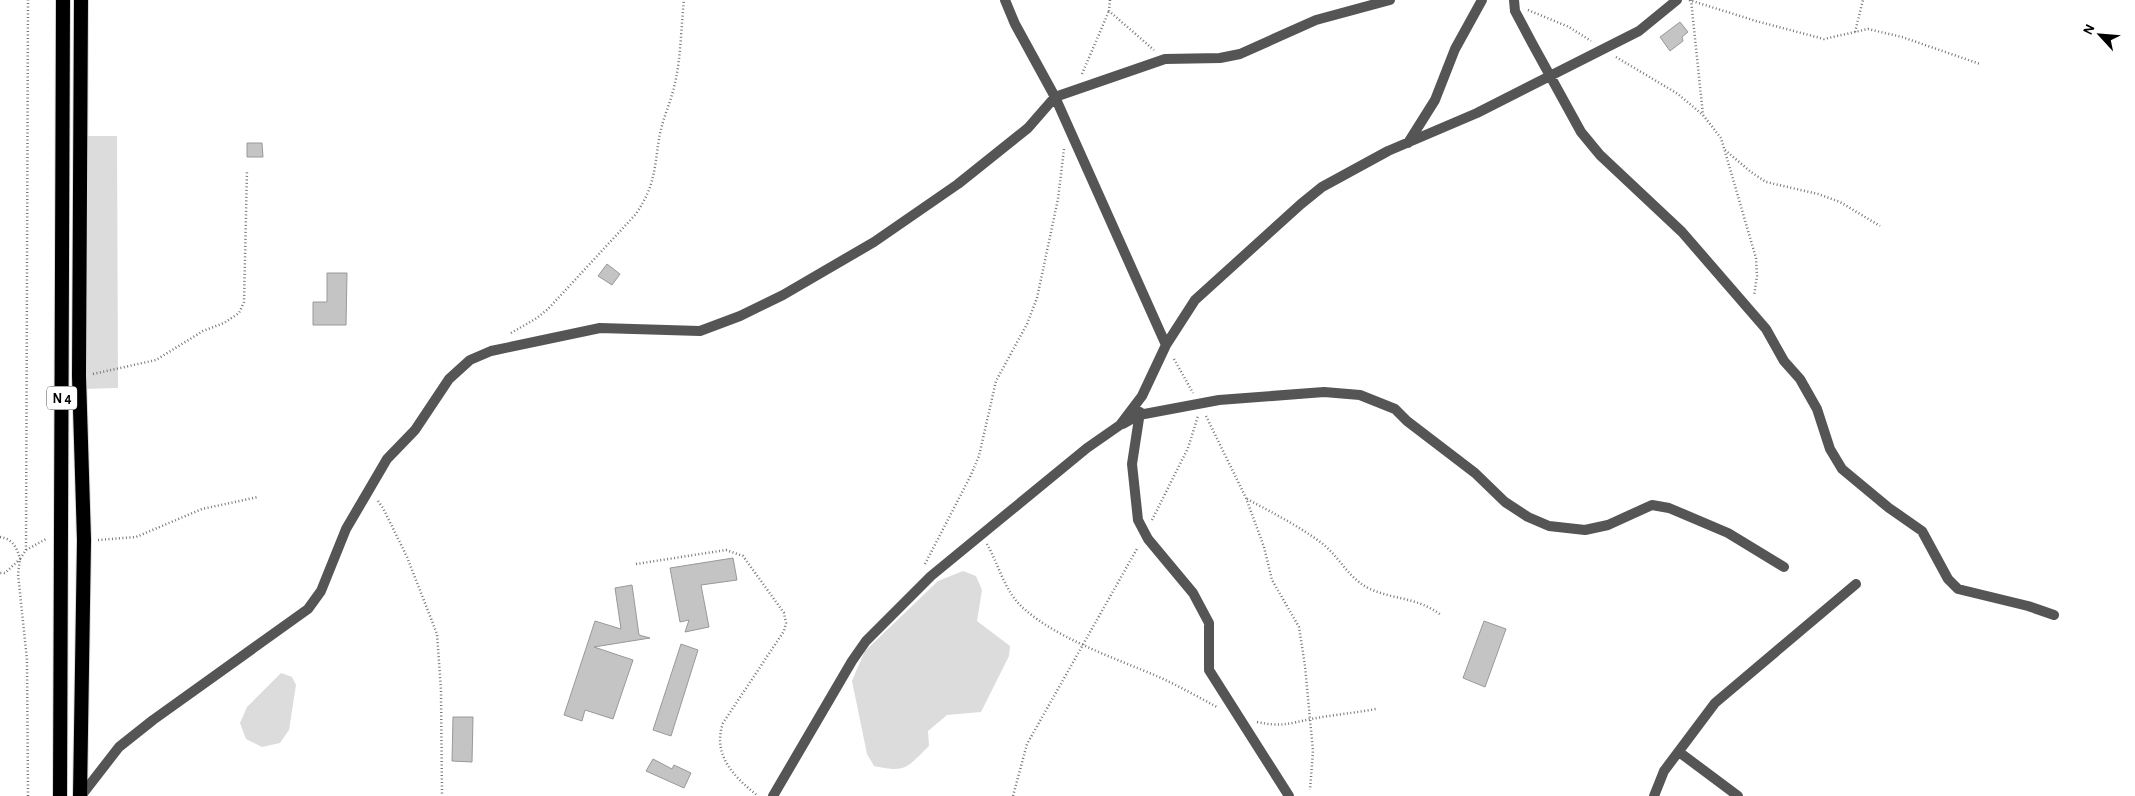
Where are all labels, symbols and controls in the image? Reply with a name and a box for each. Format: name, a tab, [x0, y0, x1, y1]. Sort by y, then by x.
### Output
north arrow	[2075, 10, 2125, 60]
text: N	[2081, 22, 2098, 37]
road number: N 4	[47, 386, 77, 409]

